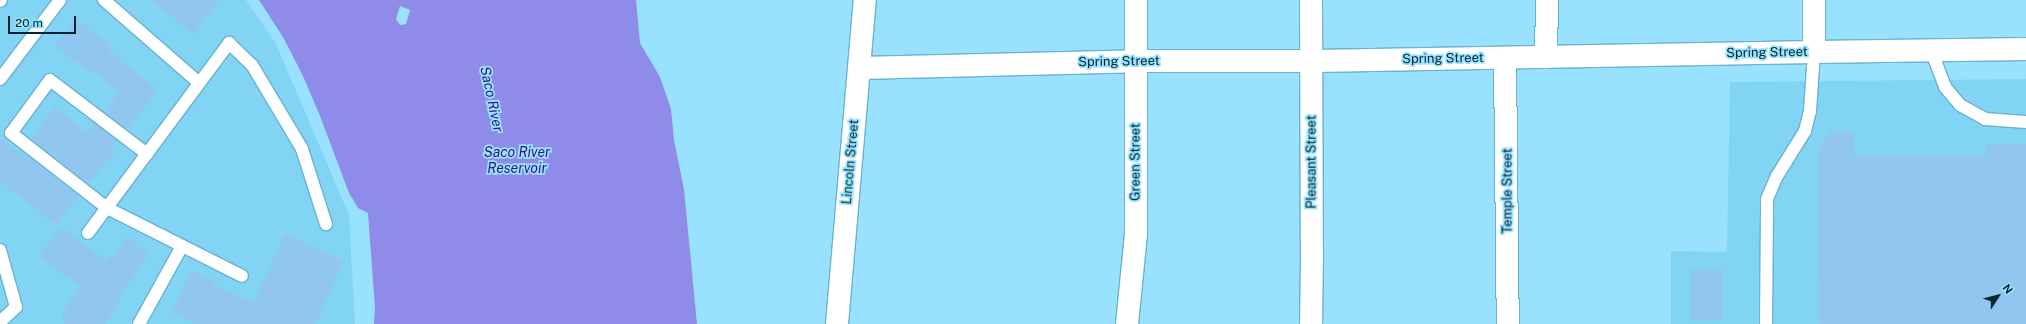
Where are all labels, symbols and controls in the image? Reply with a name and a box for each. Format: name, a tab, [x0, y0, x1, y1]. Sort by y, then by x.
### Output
scale bar	[10, 8, 78, 34]
text: 20 m	[15, 16, 43, 30]
street label: Spring Street	[1726, 44, 1808, 62]
street label: Spring Street	[1402, 50, 1484, 68]
street label: Spring Street	[1078, 53, 1160, 71]
water label: Saco River	[477, 65, 507, 133]
street label: Pleasant Street	[1304, 115, 1320, 209]
street label: Lincoln Street	[840, 119, 862, 205]
street label: Green Street	[1128, 123, 1144, 201]
water label: Saco River Reservoir	[484, 144, 550, 176]
street label: Temple Street	[1500, 148, 1516, 234]
north arrow	[1978, 276, 2018, 316]
text: N	[2000, 282, 2015, 296]

